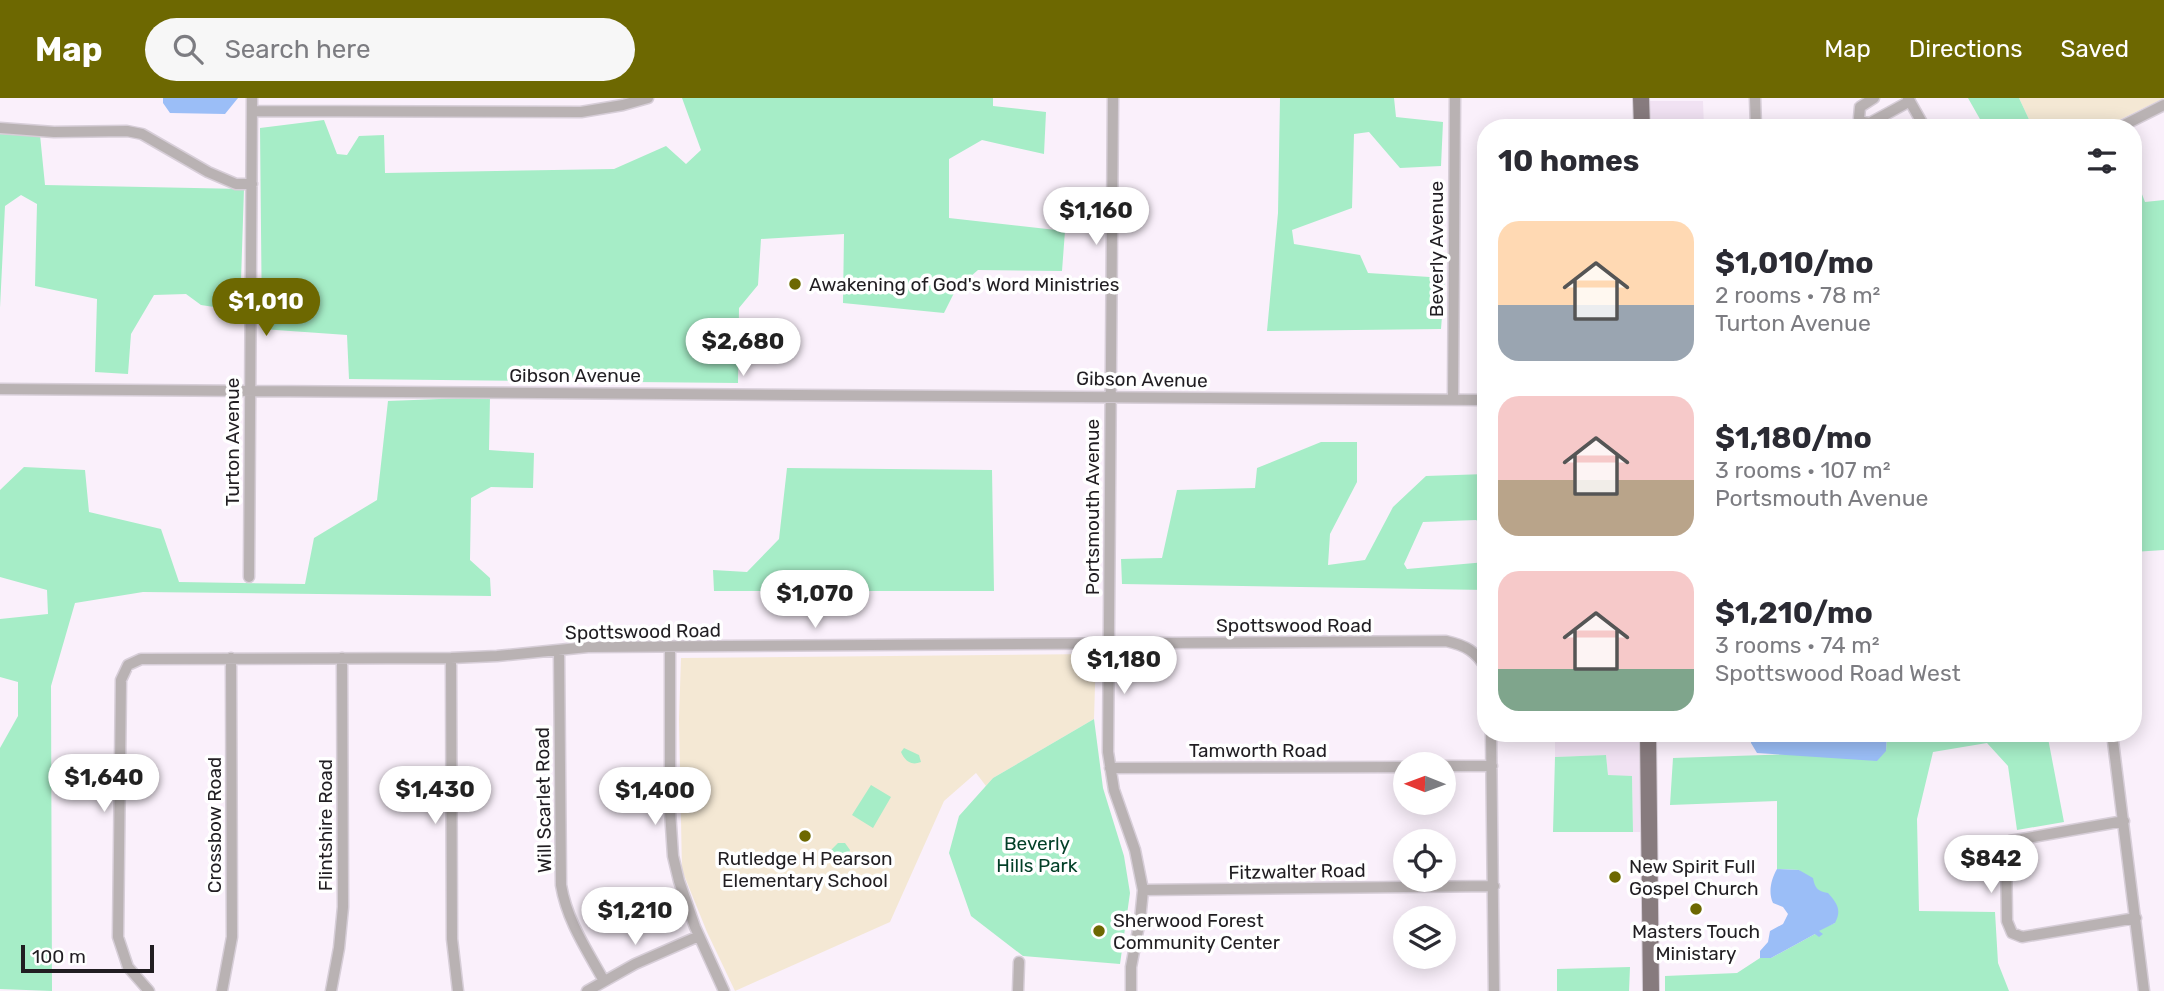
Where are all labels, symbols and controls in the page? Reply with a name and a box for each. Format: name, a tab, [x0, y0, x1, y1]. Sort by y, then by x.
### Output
search box	[145, 18, 635, 81]
text: Map	[35, 30, 103, 69]
icon: search	[169, 30, 207, 68]
text: Search here	[225, 34, 370, 65]
text: Map	[1824, 35, 1871, 63]
text: Directions	[1909, 35, 2022, 63]
text: Saved	[2060, 35, 2129, 63]
icon: filters	[2083, 142, 2121, 180]
text: 10 homes	[1498, 143, 1639, 179]
street label: Beverly Avenue	[1425, 181, 1448, 317]
pin: $1,160	[1039, 188, 1153, 247]
text: $1,160	[1059, 196, 1133, 224]
text: $1,010/mo	[1715, 245, 1874, 281]
icon: home	[1554, 249, 1638, 333]
place label: Awakening of God's Word Ministries	[809, 273, 1119, 296]
marker: Awakening of God's Word Ministries	[787, 276, 803, 292]
pin: $1,010	[209, 278, 323, 338]
text: 2 rooms · 78 m²	[1715, 281, 1880, 309]
text: $1,010	[228, 287, 304, 315]
text: Turton Avenue	[1715, 309, 1871, 337]
pin: $2,680	[686, 318, 800, 378]
text: $2,680	[702, 327, 784, 355]
street label: Gibson Avenue	[509, 364, 641, 387]
street label: Gibson Avenue	[1076, 367, 1208, 392]
street label: Turton Avenue	[221, 378, 244, 506]
street label: Portsmouth Avenue	[1081, 419, 1104, 595]
text: $1,180/mo	[1715, 420, 1872, 456]
icon: home	[1554, 424, 1638, 508]
text: 3 rooms · 107 m²	[1715, 456, 1891, 484]
text: Portsmouth Avenue	[1715, 484, 1928, 512]
pin: $1,070	[758, 570, 872, 630]
text: $1,070	[776, 579, 854, 607]
text: $1,210/mo	[1715, 595, 1873, 631]
icon: home	[1554, 599, 1638, 683]
street label: Spottswood Road	[1216, 614, 1372, 637]
street label: Spottswood Road	[565, 619, 721, 644]
text: 3 rooms · 74 m²	[1715, 631, 1880, 659]
pin: $1,180	[1067, 636, 1181, 696]
text: $1,180	[1087, 645, 1161, 673]
text: Spottswood Road West	[1715, 659, 1961, 687]
street label: Will Scarlet Road	[531, 727, 556, 873]
street label: Tamworth Road	[1189, 739, 1327, 762]
north arrow	[1393, 752, 1456, 816]
map controls	[1393, 752, 1456, 969]
pin: $1,640	[47, 754, 161, 814]
street label: Crossbow Road	[203, 757, 226, 893]
street label: Flintshire Road	[314, 759, 337, 891]
text: $1,640	[64, 763, 144, 791]
pin: $1,430	[378, 766, 492, 826]
pin: $1,400	[598, 768, 712, 827]
text: $1,430	[395, 775, 475, 803]
text: $1,400	[615, 776, 695, 804]
marker: Rutledge H Pearson Elementary School	[797, 828, 813, 844]
button: locate	[1393, 829, 1456, 892]
park label: Beverly Hills Park	[996, 832, 1078, 877]
pin: $842	[1950, 836, 2032, 895]
text: $842	[1960, 844, 2022, 872]
place label: Rutledge H Pearson Elementary School	[717, 847, 893, 892]
place label: New Spirit Full Gospel Church	[1629, 855, 1759, 900]
street label: Fitzwalter Road	[1228, 859, 1366, 884]
marker: New Spirit Full Gospel Church	[1607, 869, 1623, 885]
pin: $1,210	[578, 888, 692, 947]
text: $1,210	[597, 896, 673, 924]
marker: Masters Touch Ministary	[1688, 901, 1704, 917]
button: layers	[1393, 906, 1456, 969]
place label: Sherwood Forest Community Center	[1113, 909, 1281, 954]
place label: Masters Touch Ministary	[1632, 920, 1760, 965]
marker: Sherwood Forest Community Center	[1091, 923, 1107, 939]
scale bar	[21, 942, 154, 974]
text: 100 m	[32, 945, 86, 968]

